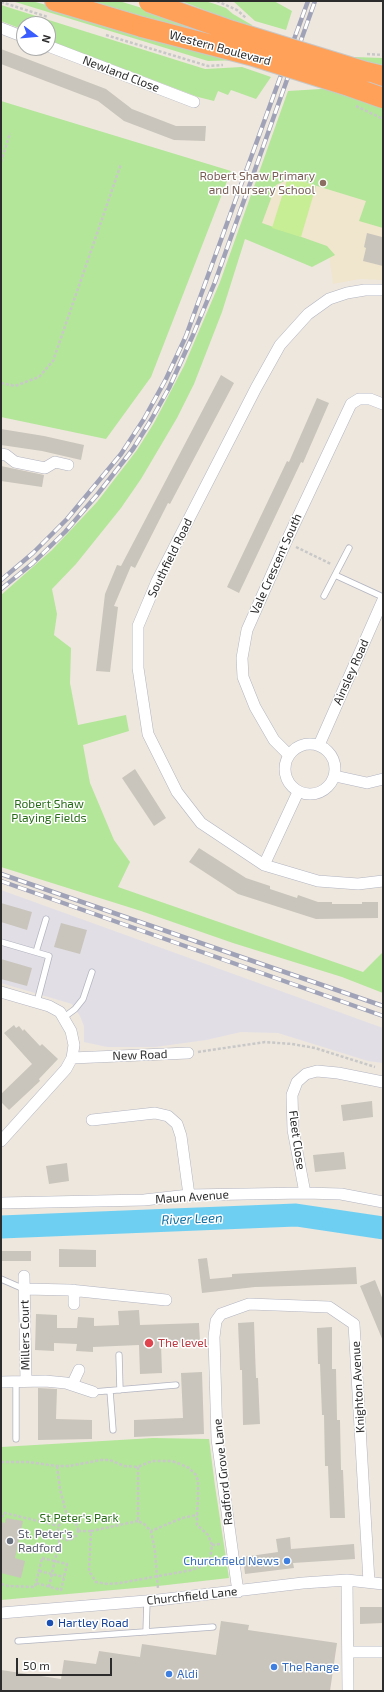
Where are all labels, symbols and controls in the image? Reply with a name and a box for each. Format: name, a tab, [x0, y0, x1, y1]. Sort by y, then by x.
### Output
north arrow	[16, 16, 56, 56]
street label: Western Boulevard	[168, 27, 272, 69]
text: N	[40, 34, 54, 45]
street label: Newland Close	[81, 53, 161, 95]
place label: Robert Shaw Primary and Nursery School	[200, 169, 315, 197]
marker: Robert Shaw Primary and Nursery School	[318, 178, 328, 188]
street label: Vale Crescent South	[247, 511, 305, 617]
street label: Southfield Road	[145, 516, 195, 600]
street label: Ainsley Road	[330, 637, 372, 707]
park label: Robert Shaw Playing Fields	[11, 797, 87, 825]
street label: New Road	[112, 1047, 168, 1063]
street label: Fleet Close	[286, 1109, 308, 1171]
street label: Maun Avenue	[155, 1187, 229, 1207]
water label: River Leen	[161, 1210, 223, 1228]
street label: Millers Court	[17, 1300, 33, 1370]
place label: The level	[158, 1336, 207, 1350]
marker: The level	[143, 1337, 155, 1349]
street label: Knighton Avenue	[348, 1341, 368, 1433]
street label: Radford Grove Lane	[210, 1418, 236, 1526]
park label: St Peter's Park	[39, 1511, 119, 1525]
place label: St. Peter's Radford	[18, 1527, 73, 1555]
marker: St. Peter's Radford	[5, 1536, 15, 1546]
place label: Churchfield News	[183, 1554, 279, 1568]
marker: Churchfield News	[282, 1556, 292, 1566]
street label: Churchfield Lane	[146, 1584, 238, 1608]
place label: Hartley Road	[58, 1616, 129, 1630]
marker: Hartley Road	[45, 1618, 55, 1628]
scale bar	[18, 1650, 114, 1676]
text: 50 m	[23, 1658, 50, 1672]
place label: The Range	[282, 1660, 339, 1674]
marker: The Range	[269, 1662, 279, 1672]
place label: Aldi	[177, 1667, 198, 1681]
marker: Aldi	[164, 1669, 174, 1679]

